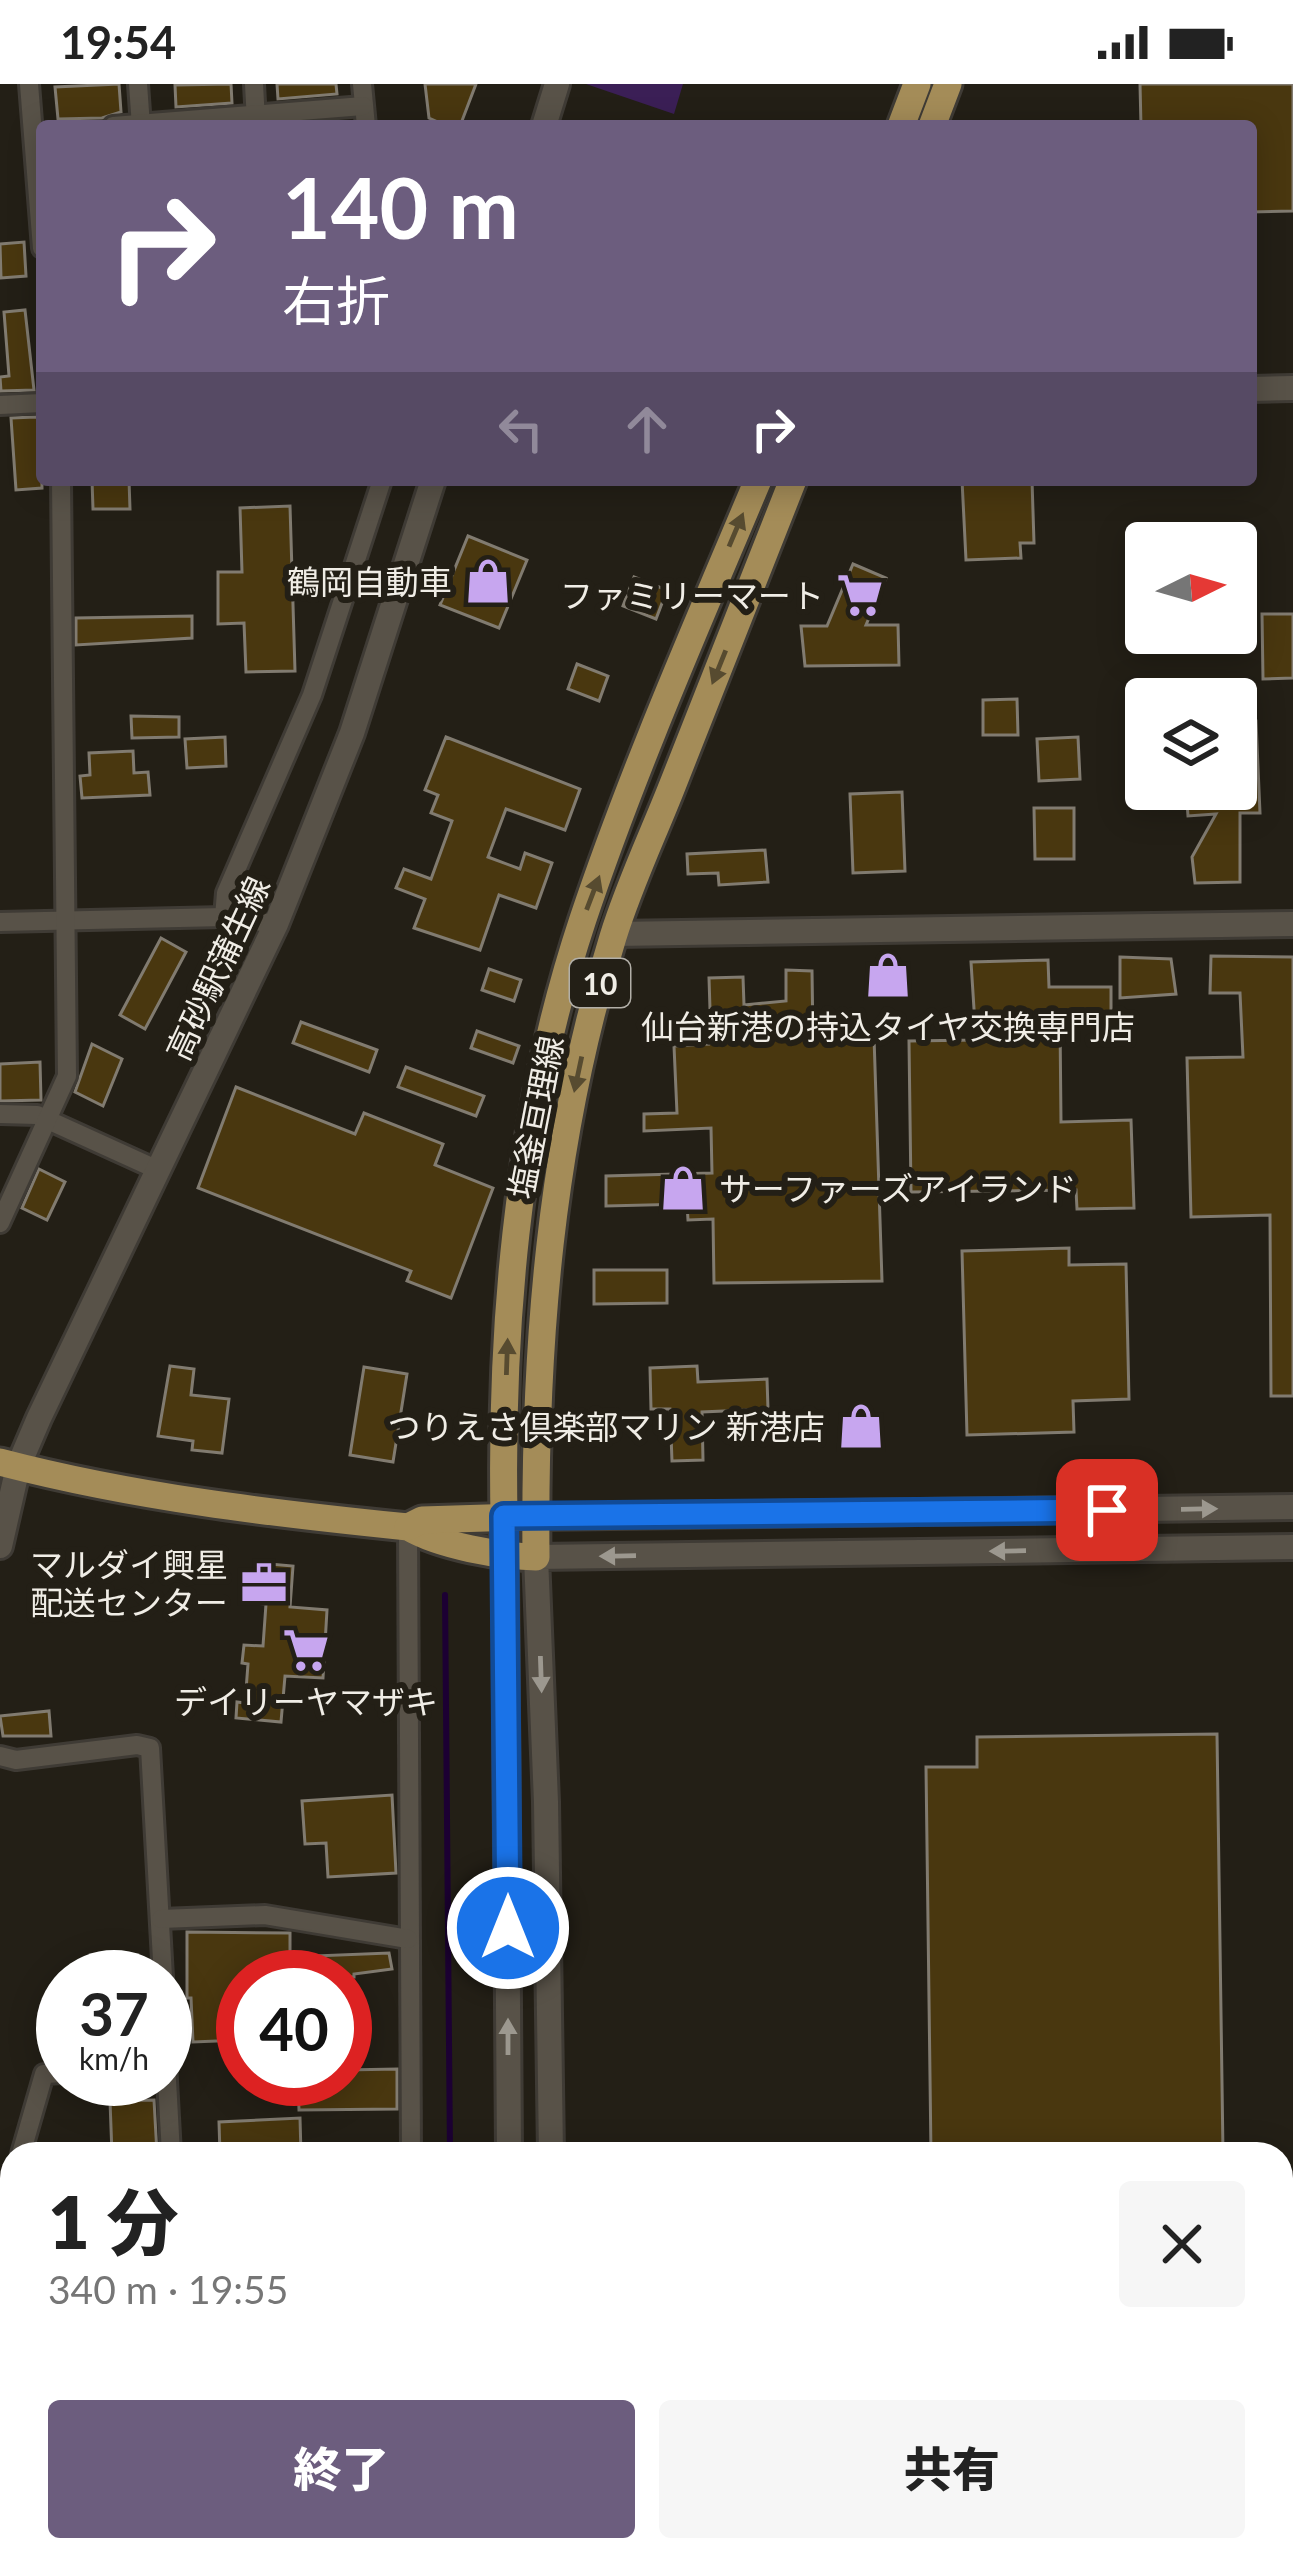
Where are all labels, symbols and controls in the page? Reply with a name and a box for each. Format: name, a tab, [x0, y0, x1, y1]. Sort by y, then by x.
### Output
text: 19:54	[60, 15, 176, 69]
text: 140 m	[282, 156, 519, 257]
icon: right	[84, 168, 240, 324]
text: 右折	[282, 268, 390, 333]
icon: left	[488, 396, 554, 462]
icon: ahead	[614, 396, 680, 462]
icon: right	[740, 396, 806, 462]
one-way arrow	[727, 513, 747, 548]
north arrow	[1125, 522, 1257, 654]
map controls	[1125, 522, 1257, 810]
shop icon: 鶴岡自動車	[463, 556, 513, 606]
place label: 鶴岡自動車	[287, 561, 452, 601]
supermarket icon: ファミリーマート	[835, 570, 885, 620]
place label: ファミリーマート	[560, 575, 824, 615]
one-way arrow	[709, 649, 728, 685]
button: layers	[1125, 678, 1257, 810]
street label: 高砂駅蒲生線	[157, 870, 277, 1066]
one-way arrow	[584, 875, 603, 911]
shop icon: 仙台新港の持込タイヤ交換専門店	[863, 950, 913, 1000]
road number: 10	[570, 959, 630, 1007]
place label: 仙台新港の持込タイヤ交換専門店	[641, 1006, 1135, 1046]
street label: 塩釜亘理線	[500, 1032, 570, 1202]
one-way arrow	[568, 1056, 587, 1094]
shop icon: サーファーズアイランド	[658, 1163, 708, 1213]
place label: サーファーズアイランド	[719, 1168, 1077, 1208]
one-way arrow	[498, 1337, 517, 1375]
shop icon: つりえさ倶楽部マリン 新港店	[836, 1401, 886, 1451]
place label: つりえさ倶楽部マリン 新港店	[388, 1406, 825, 1446]
pin	[1056, 1459, 1158, 1561]
icon: arrive	[1074, 1477, 1140, 1543]
one-way arrow	[1181, 1499, 1219, 1518]
one-way arrow	[988, 1541, 1026, 1560]
place label: マルダイ興星 配送センター	[30, 1544, 228, 1622]
one-way arrow	[598, 1546, 636, 1565]
office icon: マルダイ興星 配送センター	[239, 1558, 289, 1608]
supermarket icon: デイリーヤマザキ	[281, 1625, 331, 1675]
one-way arrow	[532, 1656, 551, 1694]
place label: デイリーヤマザキ	[174, 1681, 438, 1721]
position arrow	[445, 1865, 571, 1991]
speed limit sign: 40	[216, 1950, 372, 2106]
text: 37	[79, 1977, 149, 2049]
one-way arrow	[499, 2017, 518, 2055]
text: km/h	[79, 2040, 149, 2076]
text: 1 分	[48, 2178, 178, 2264]
button: close	[1119, 2181, 1245, 2307]
text: 340 m · 19:55	[48, 2266, 288, 2312]
button: 終了	[48, 2400, 635, 2538]
button: 共有	[659, 2400, 1245, 2538]

